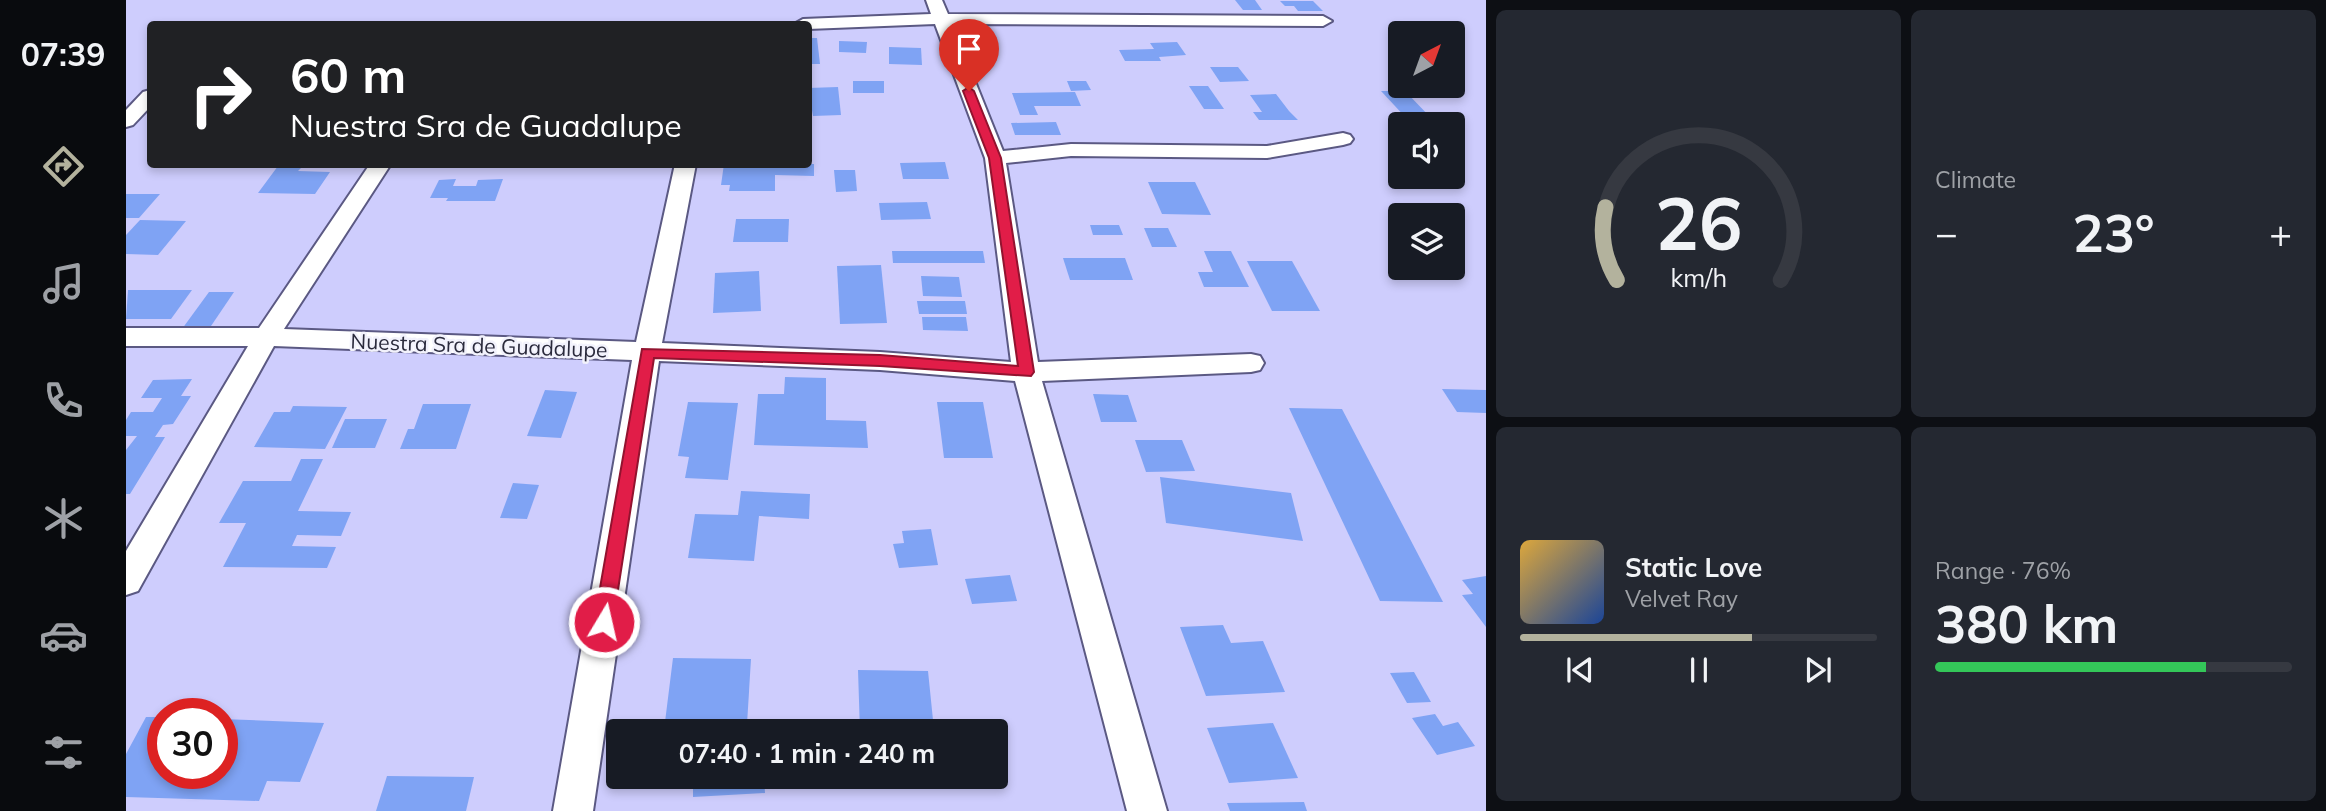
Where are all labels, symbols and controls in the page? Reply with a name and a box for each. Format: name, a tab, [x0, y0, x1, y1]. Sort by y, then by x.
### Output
pin	[939, 19, 999, 91]
north arrow	[1388, 21, 1465, 98]
map controls	[1388, 21, 1465, 280]
icon: arrive	[950, 30, 988, 68]
text: 07:39	[21, 34, 105, 74]
text: 60 m	[290, 44, 406, 105]
icon: right	[175, 49, 266, 140]
text: Nuestra Sra de Guadalupe	[290, 105, 682, 145]
button: sound	[1388, 112, 1465, 189]
icon: directions	[39, 142, 88, 191]
text: Climate	[1935, 165, 2016, 194]
text: 26	[1655, 177, 1742, 268]
text: 23°	[2072, 200, 2155, 265]
button: layers	[1388, 203, 1465, 280]
text: −	[1935, 209, 1958, 257]
text: +	[2269, 209, 2292, 257]
icon: music	[39, 259, 88, 308]
text: km/h	[1670, 261, 1727, 292]
street label: Nuestra Sra de Guadalupe	[350, 328, 608, 362]
icon: phone	[39, 376, 88, 425]
icon: climate	[39, 494, 88, 543]
text: Static Love	[1625, 551, 1762, 584]
text: Range · 76%	[1935, 556, 2071, 585]
text: Velvet Ray	[1625, 584, 1738, 613]
position arrow	[567, 585, 641, 659]
text: 380 km	[1935, 591, 2118, 656]
icon: car	[39, 611, 88, 660]
icon: previous	[1561, 651, 1599, 689]
icon: pause	[1680, 651, 1718, 689]
icon: next	[1799, 651, 1837, 689]
speed limit sign: 30	[147, 698, 238, 789]
icon: filters	[39, 728, 88, 777]
text: 07:40 · 1 min · 240 m	[679, 737, 935, 770]

